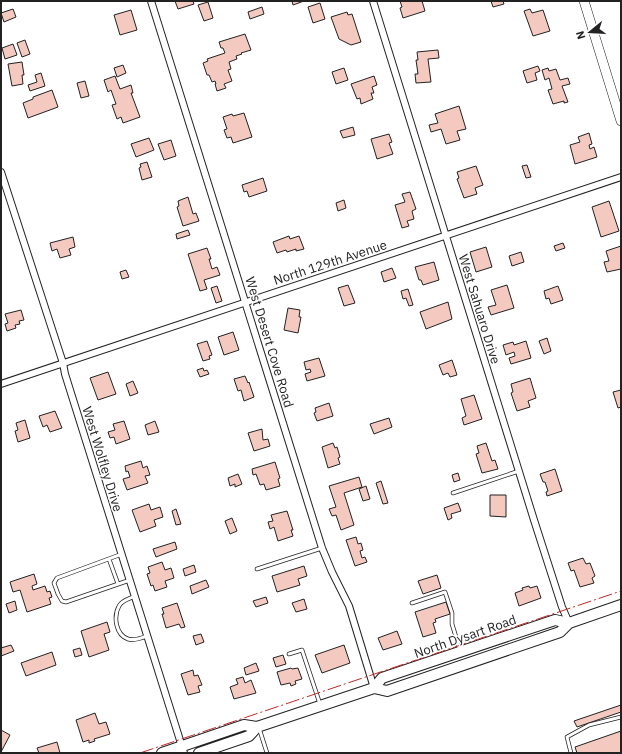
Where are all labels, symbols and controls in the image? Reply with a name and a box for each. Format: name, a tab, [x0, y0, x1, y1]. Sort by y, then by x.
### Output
north arrow	[570, 12, 610, 52]
text: N	[573, 29, 588, 41]
street label: North 129th Avenue	[271, 236, 389, 289]
street label: West Sahuaro Drive	[455, 252, 504, 366]
street label: West Desert Cove Road	[242, 275, 298, 410]
street label: West Wolfley Drive	[78, 404, 127, 514]
street label: North Dysart Road	[412, 611, 519, 662]

